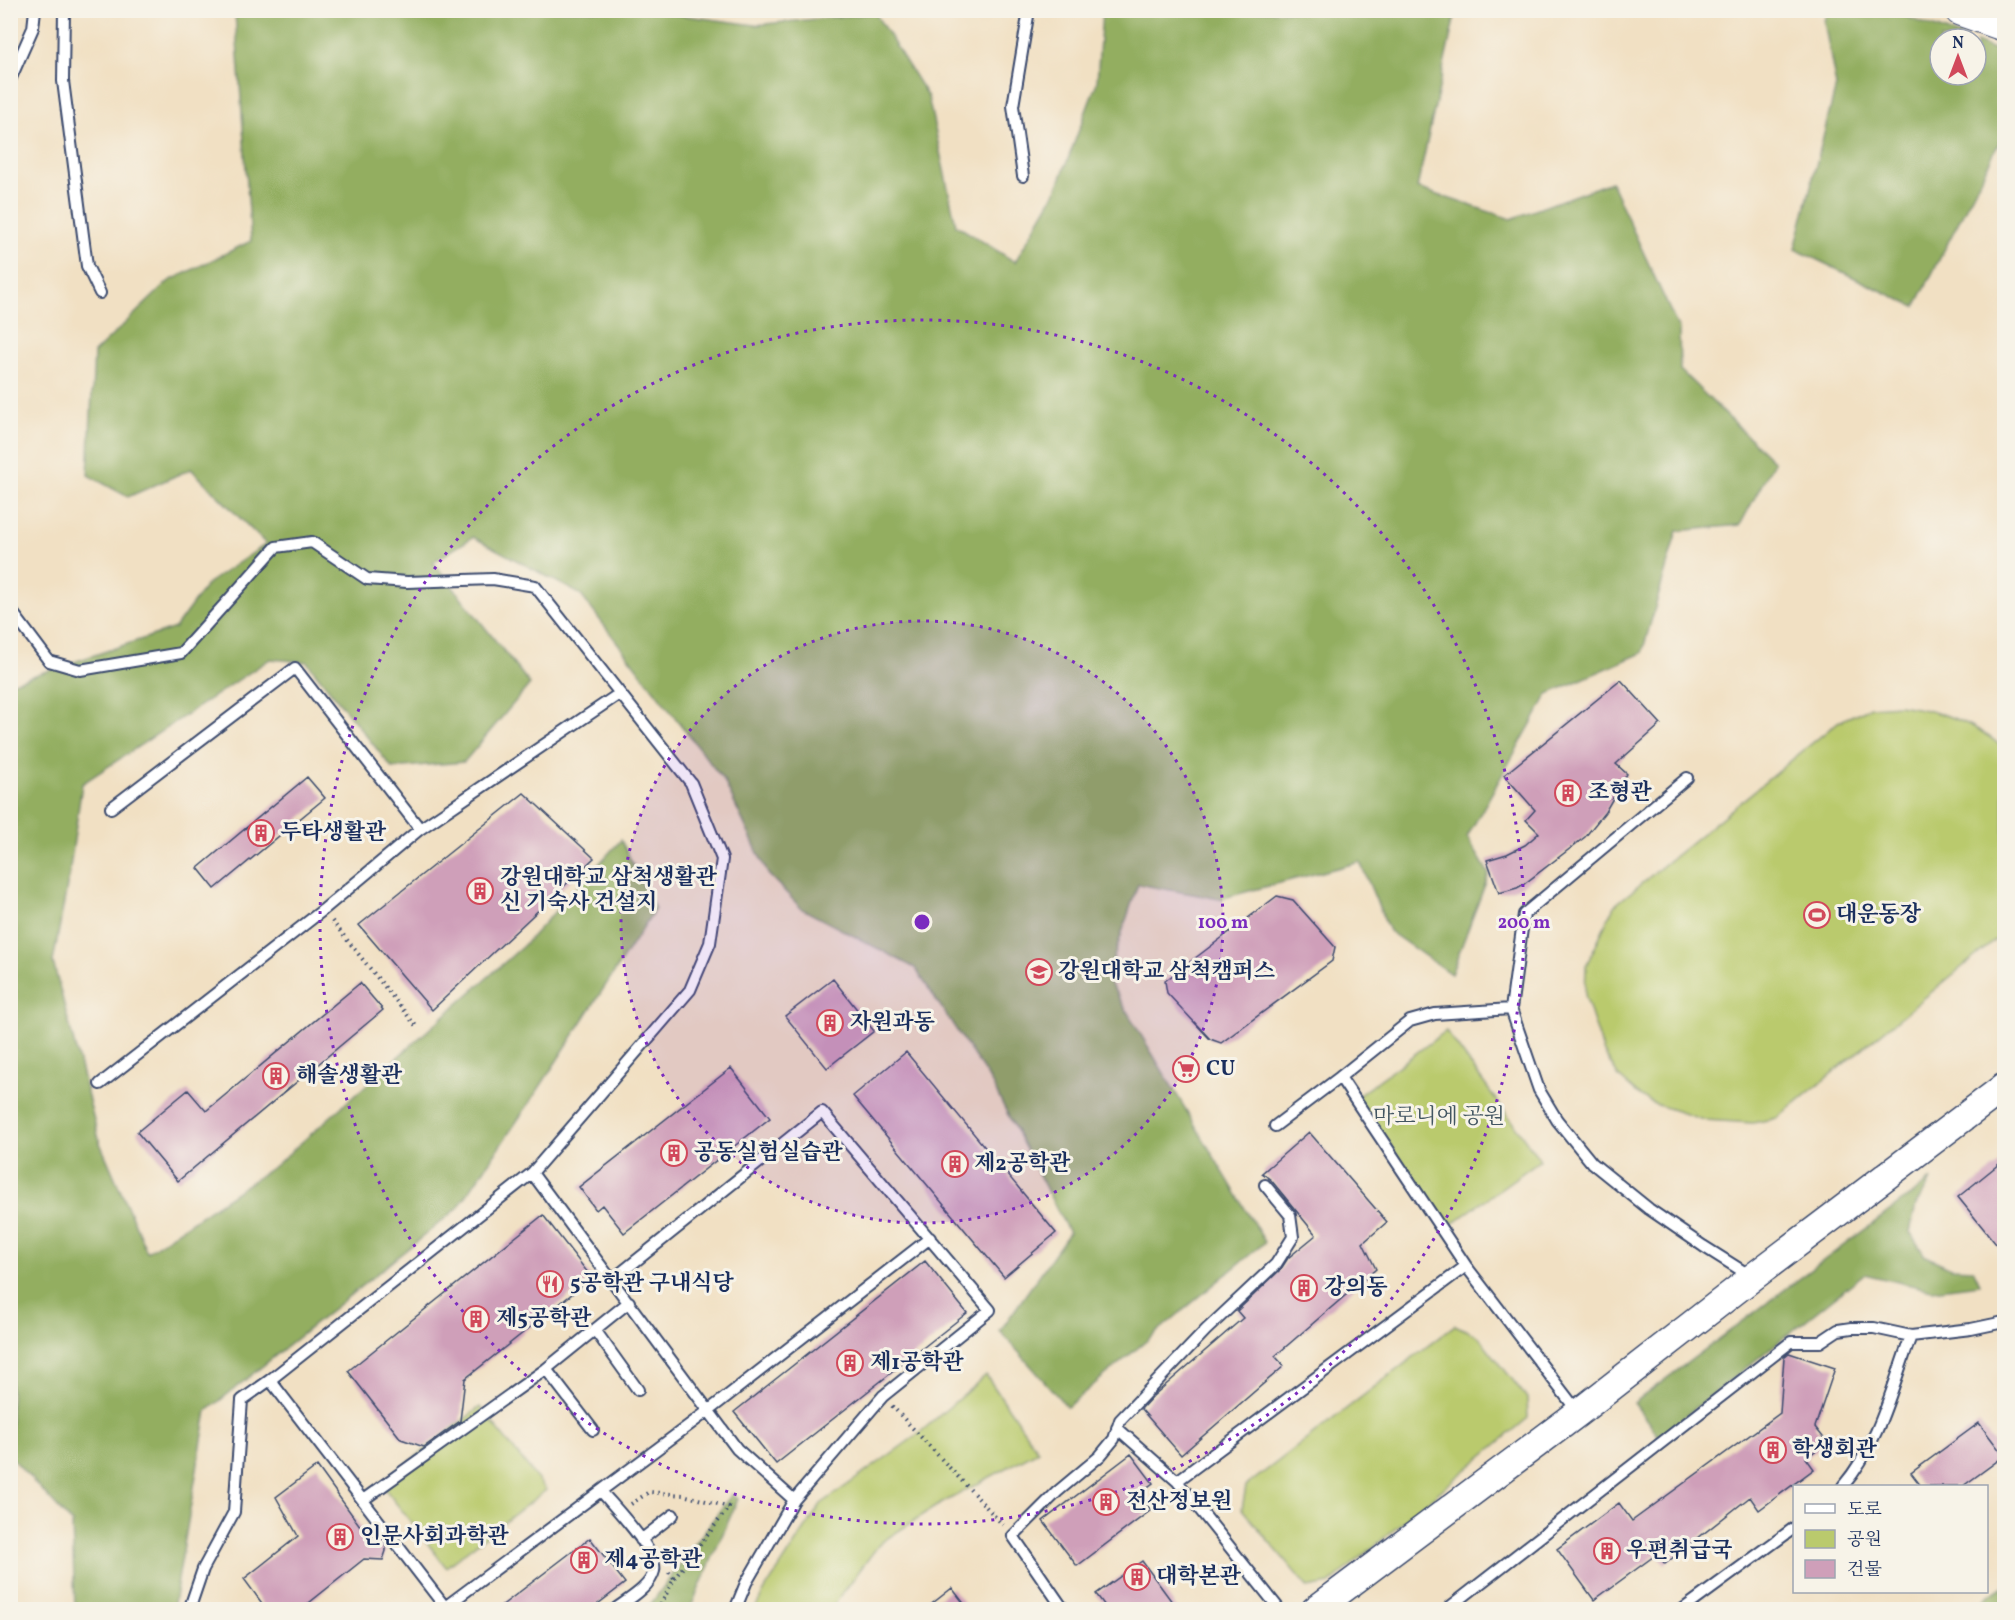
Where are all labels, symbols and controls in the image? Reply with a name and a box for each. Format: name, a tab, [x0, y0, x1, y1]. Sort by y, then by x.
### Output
north arrow	[1928, 27, 1988, 87]
text: N	[1952, 33, 1964, 55]
building icon: 조형관	[1553, 778, 1583, 808]
place label: 조형관	[1588, 778, 1653, 809]
building icon: 두타생활관	[246, 818, 276, 848]
place label: 두타생활관	[280, 818, 387, 849]
place label: 강원대학교 삼척생활관 신 기숙사 건설지	[500, 863, 718, 919]
building icon: 강원대학교 삼척생활관 신 기숙사 건설지	[465, 876, 495, 906]
sports icon: 대운동장	[1802, 900, 1832, 930]
place label: 대운동장	[1836, 900, 1922, 931]
text: 100 m	[1198, 911, 1248, 936]
text: 200 m	[1498, 911, 1550, 936]
centre of rings	[912, 912, 932, 932]
school or university icon: 강원대학교 삼척캠퍼스	[1024, 957, 1054, 987]
place label: 강원대학교 삼척캠퍼스	[1058, 957, 1275, 988]
building icon: 자원과동	[815, 1008, 845, 1038]
place label: 자원과동	[850, 1008, 935, 1039]
supermarket icon: CU	[1171, 1054, 1201, 1084]
place label: CU	[1206, 1054, 1235, 1085]
building icon: 해솔생활관	[261, 1061, 291, 1091]
place label: 해솔생활관	[296, 1061, 403, 1092]
park label: 마로니에 공원	[1373, 1102, 1505, 1133]
building icon: 공동실험실습관	[659, 1138, 689, 1168]
place label: 공동실험실습관	[694, 1138, 844, 1169]
building icon: 제2공학관	[940, 1149, 970, 1179]
place label: 제2공학관	[974, 1149, 1071, 1180]
restaurant icon: 5공학관 구내식당	[535, 1269, 565, 1299]
place label: 5공학관 구내식당	[570, 1269, 734, 1300]
building icon: 강의동	[1289, 1273, 1319, 1303]
place label: 강의동	[1324, 1273, 1388, 1304]
building icon: 제5공학관	[461, 1304, 491, 1334]
place label: 제5공학관	[496, 1304, 592, 1335]
building icon: 제1공학관	[835, 1348, 865, 1378]
place label: 제1공학관	[870, 1348, 965, 1379]
building icon: 학생회관	[1758, 1435, 1788, 1465]
place label: 학생회관	[1792, 1435, 1878, 1466]
legend	[1793, 1485, 1988, 1593]
building icon: 전산정보원	[1091, 1487, 1121, 1517]
place label: 전산정보원	[1126, 1487, 1232, 1518]
text: 도로	[1847, 1498, 1882, 1523]
building icon: 인문사회과학관	[325, 1522, 355, 1552]
place label: 인문사회과학관	[360, 1522, 510, 1553]
text: 공원	[1847, 1528, 1882, 1553]
building icon: 우편취급국	[1592, 1536, 1622, 1566]
place label: 우편취급국	[1626, 1536, 1733, 1567]
building icon: 제4공학관	[569, 1545, 599, 1575]
place label: 제4공학관	[604, 1545, 703, 1576]
text: 건물	[1847, 1558, 1882, 1583]
building icon: 대학본관	[1122, 1562, 1152, 1592]
place label: 대학본관	[1156, 1562, 1242, 1593]

